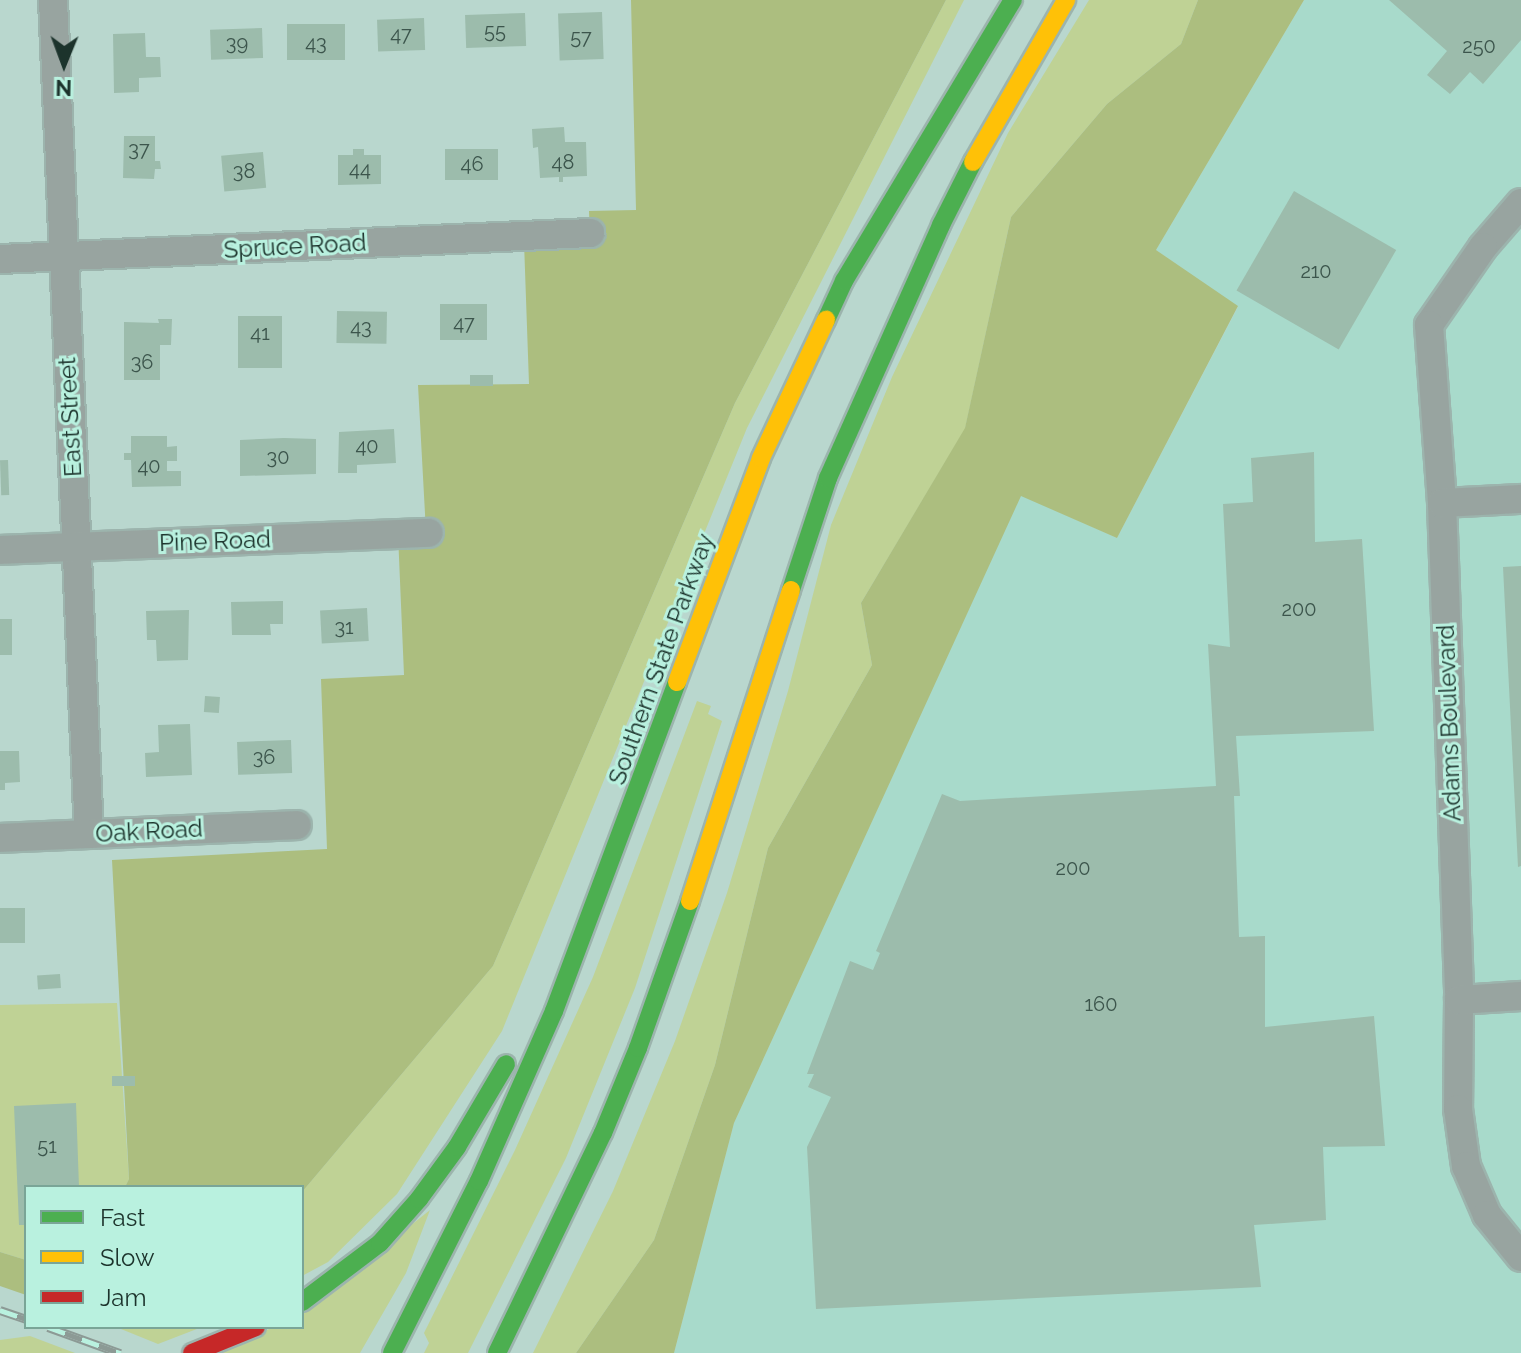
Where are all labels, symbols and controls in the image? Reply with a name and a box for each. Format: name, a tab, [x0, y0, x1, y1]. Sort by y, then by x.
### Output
house number: 55	[484, 19, 506, 43]
house number: 47	[390, 22, 412, 46]
north arrow	[24, 24, 104, 104]
house number: 57	[570, 25, 592, 49]
house number: 39	[226, 31, 248, 55]
house number: 43	[305, 31, 327, 55]
house number: 250	[1462, 34, 1496, 58]
text: N	[55, 75, 72, 101]
house number: 37	[128, 137, 150, 161]
house number: 48	[552, 150, 574, 174]
house number: 46	[461, 152, 483, 176]
house number: 44	[349, 157, 371, 181]
house number: 38	[233, 159, 255, 183]
street label: Spruce Road	[223, 228, 367, 264]
house number: 210	[1300, 259, 1332, 283]
house number: 47	[453, 311, 475, 335]
house number: 43	[350, 315, 372, 339]
house number: 41	[250, 321, 270, 345]
house number: 36	[131, 350, 153, 374]
street label: East Street	[52, 356, 88, 478]
house number: 40	[355, 434, 379, 458]
house number: 30	[267, 445, 289, 469]
house number: 40	[137, 454, 161, 478]
street label: Pine Road	[159, 525, 271, 557]
street label: Southern State Parkway	[602, 530, 720, 788]
house number: 200	[1282, 597, 1316, 621]
house number: 31	[334, 615, 354, 639]
street label: Adams Boulevard	[1431, 624, 1467, 822]
house number: 36	[253, 745, 275, 769]
street label: Oak Road	[95, 814, 203, 848]
house number: 200	[1056, 856, 1090, 880]
house number: 160	[1085, 992, 1117, 1016]
house number: 51	[37, 1134, 57, 1158]
legend	[24, 1185, 304, 1329]
text: Fast	[100, 1203, 145, 1232]
text: Slow	[100, 1243, 154, 1272]
text: Jam	[100, 1283, 146, 1312]

